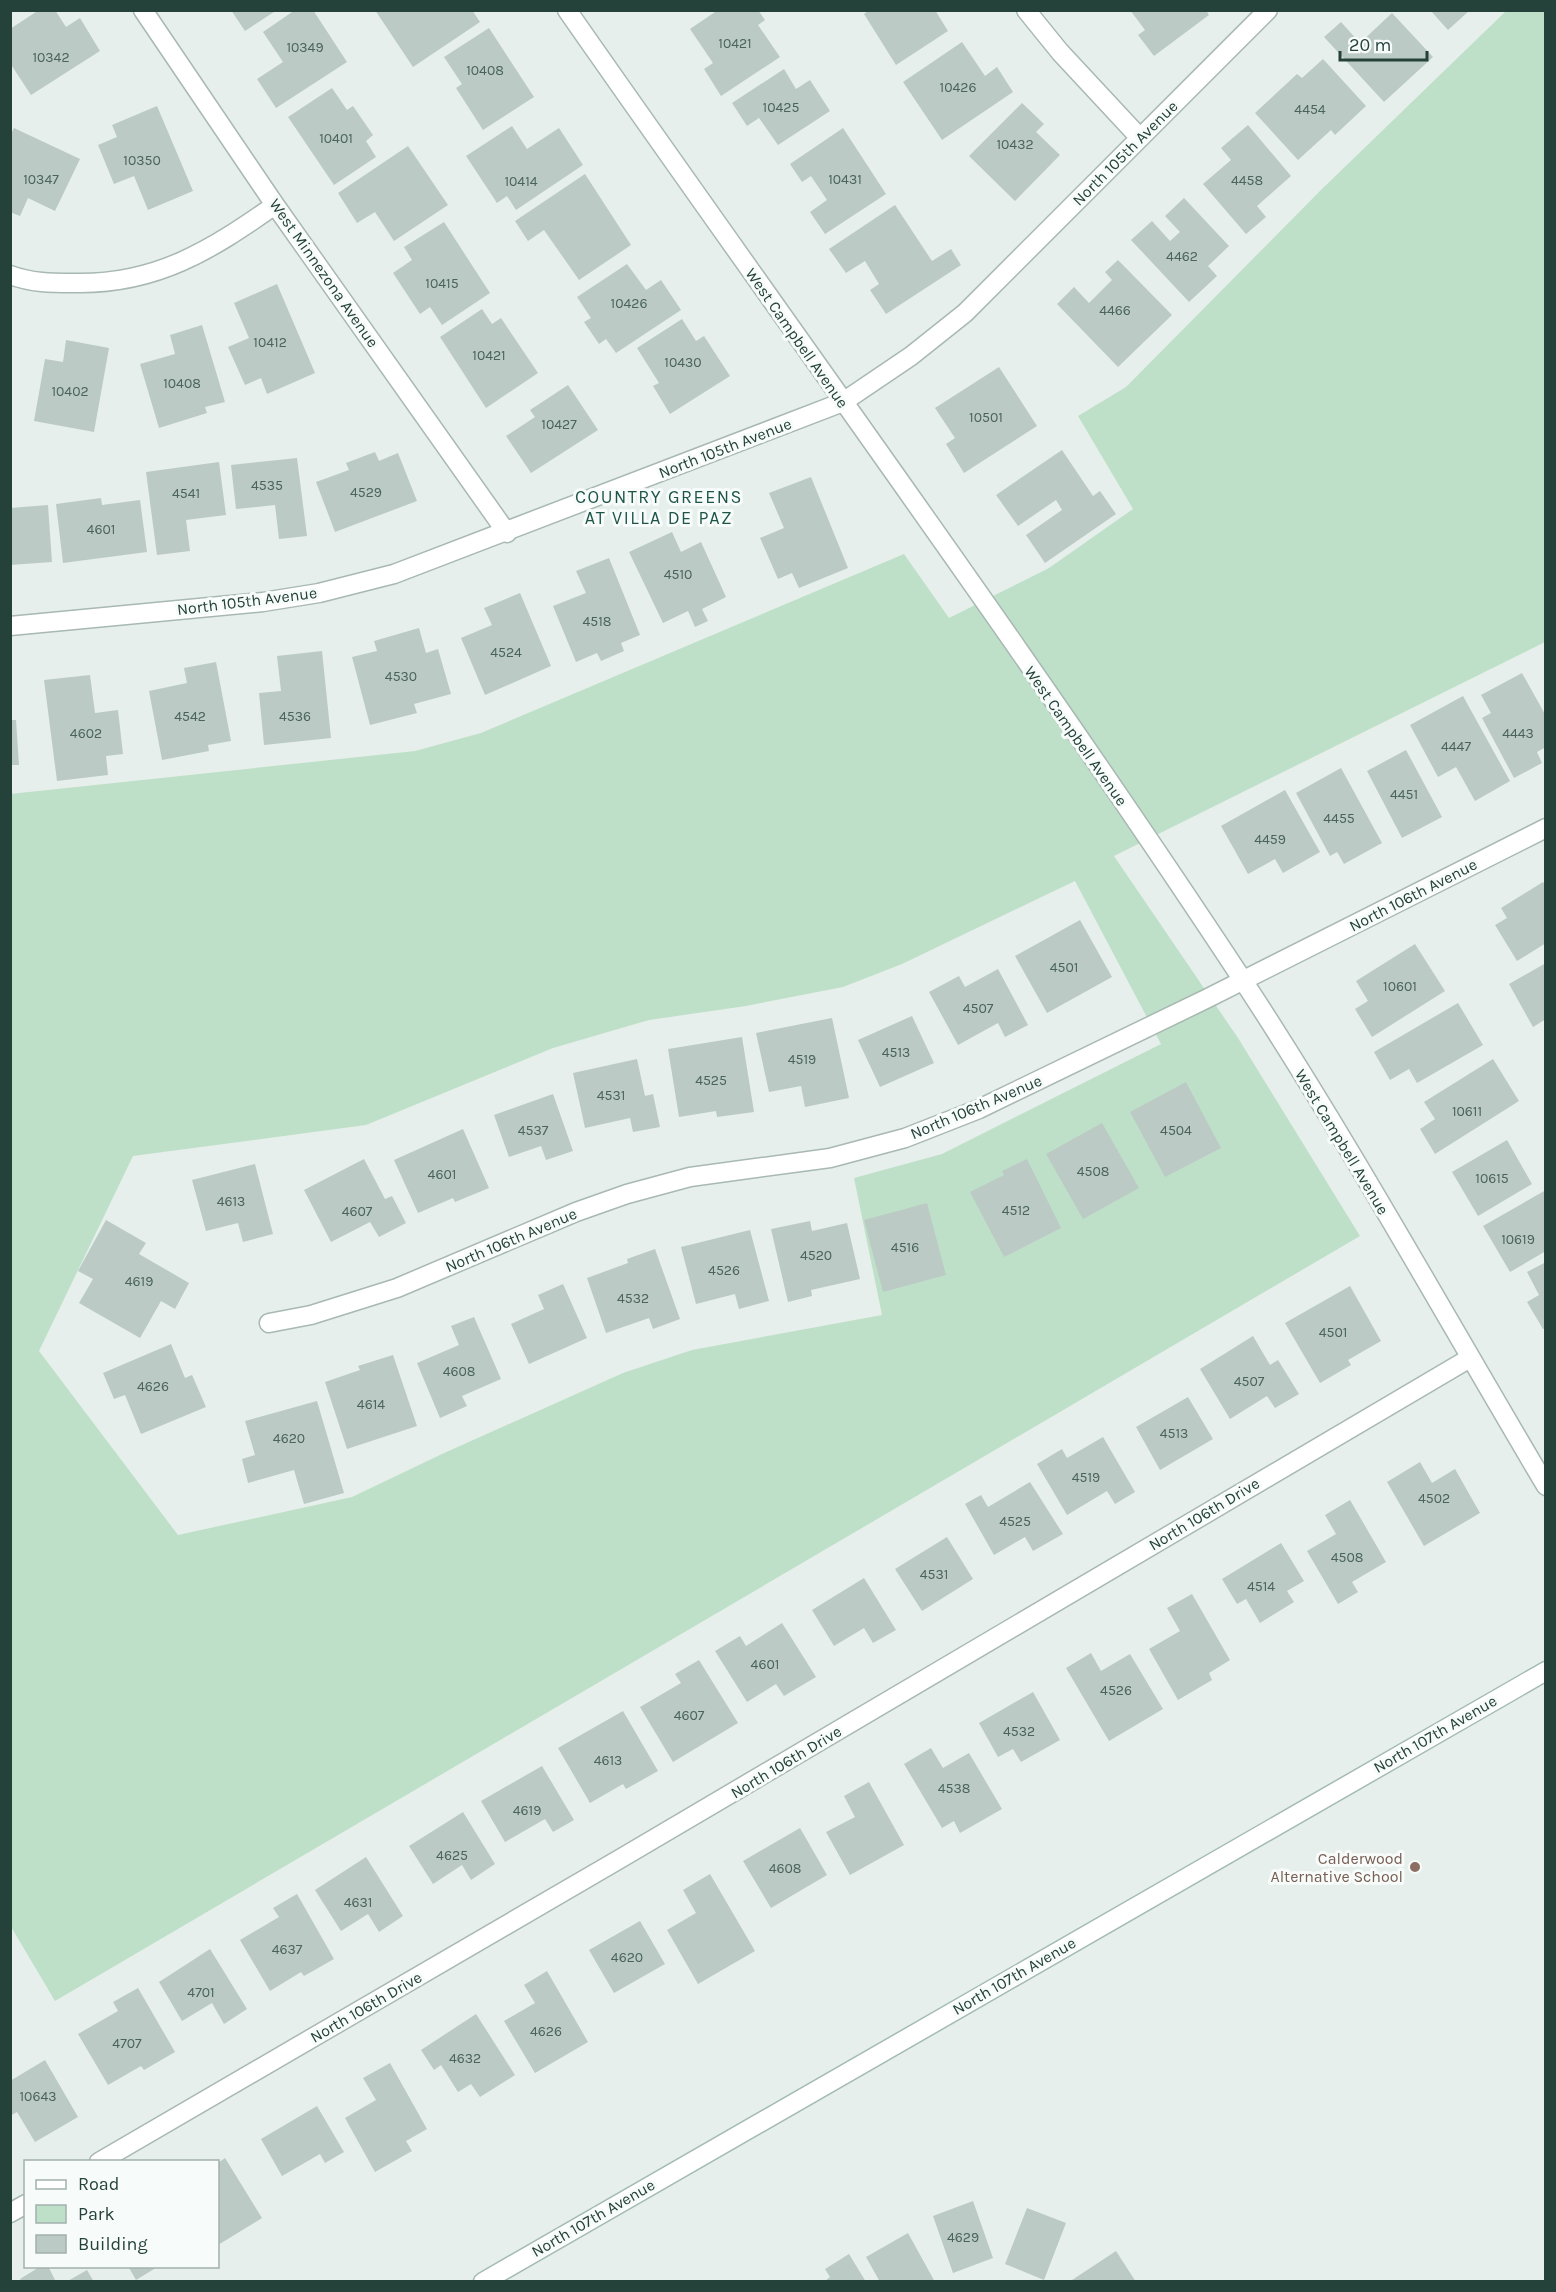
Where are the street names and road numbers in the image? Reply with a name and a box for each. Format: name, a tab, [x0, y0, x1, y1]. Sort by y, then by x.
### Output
street label: North 105th Avenue	[1068, 96, 1182, 210]
street label: West Minnezona Avenue	[265, 195, 383, 351]
street label: West Campbell Avenue	[742, 264, 852, 412]
street label: North 105th Avenue	[656, 414, 794, 482]
street label: North 105th Avenue	[176, 583, 318, 619]
street label: West Campbell Avenue	[1021, 662, 1131, 810]
street label: North 106th Avenue	[1346, 855, 1480, 935]
street label: West Campbell Avenue	[1291, 1066, 1393, 1218]
street label: North 106th Avenue	[907, 1071, 1045, 1143]
street label: North 106th Avenue	[442, 1204, 580, 1276]
street label: North 106th Drive	[1145, 1473, 1263, 1555]
street label: North 107th Avenue	[1370, 1691, 1500, 1777]
street label: North 106th Drive	[727, 1721, 845, 1803]
street label: North 107th Avenue	[949, 1933, 1079, 2019]
street label: North 106th Drive	[307, 1967, 425, 2047]
street label: North 107th Avenue	[528, 2175, 658, 2261]

